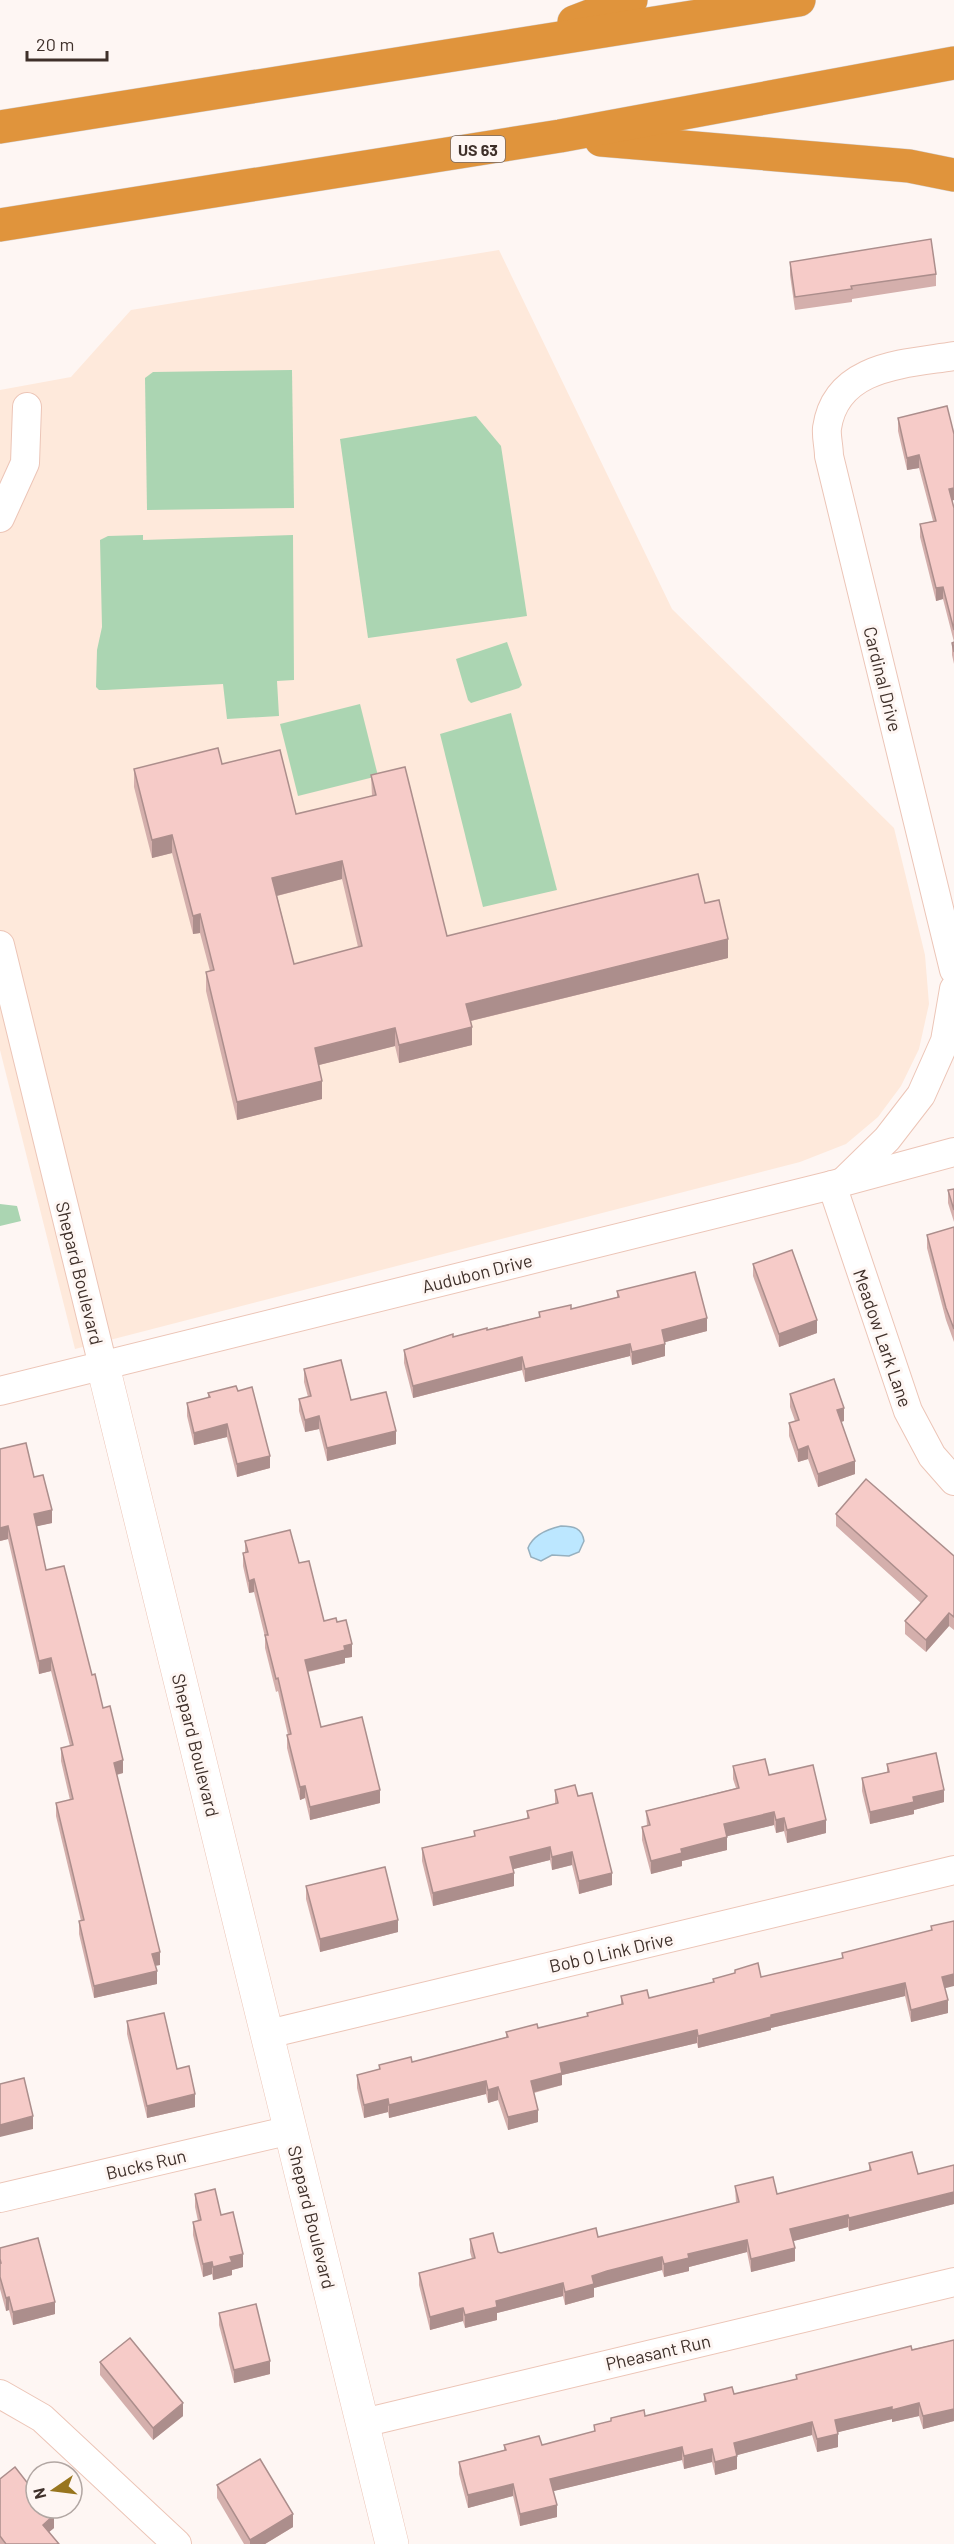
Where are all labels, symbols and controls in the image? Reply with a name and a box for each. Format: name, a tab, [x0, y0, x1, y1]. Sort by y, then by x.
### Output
scale bar	[27, 24, 106, 62]
text: 20 m	[36, 33, 74, 55]
road number: US 63	[451, 136, 505, 162]
street label: Cardinal Drive	[859, 624, 907, 734]
street label: Shepard Boulevard	[52, 1199, 108, 1347]
street label: Audubon Drive	[420, 1249, 534, 1297]
street label: Meadow Lark Lane	[849, 1266, 917, 1410]
street label: Shepard Boulevard	[168, 1671, 224, 1819]
street label: Bob O Link Drive	[547, 1927, 675, 1977]
street label: Shepard Boulevard	[284, 2143, 340, 2291]
street label: Bucks Run	[104, 2144, 188, 2184]
street label: Pheasant Run	[603, 2329, 713, 2375]
north arrow	[24, 2460, 84, 2520]
text: N	[28, 2486, 49, 2501]

